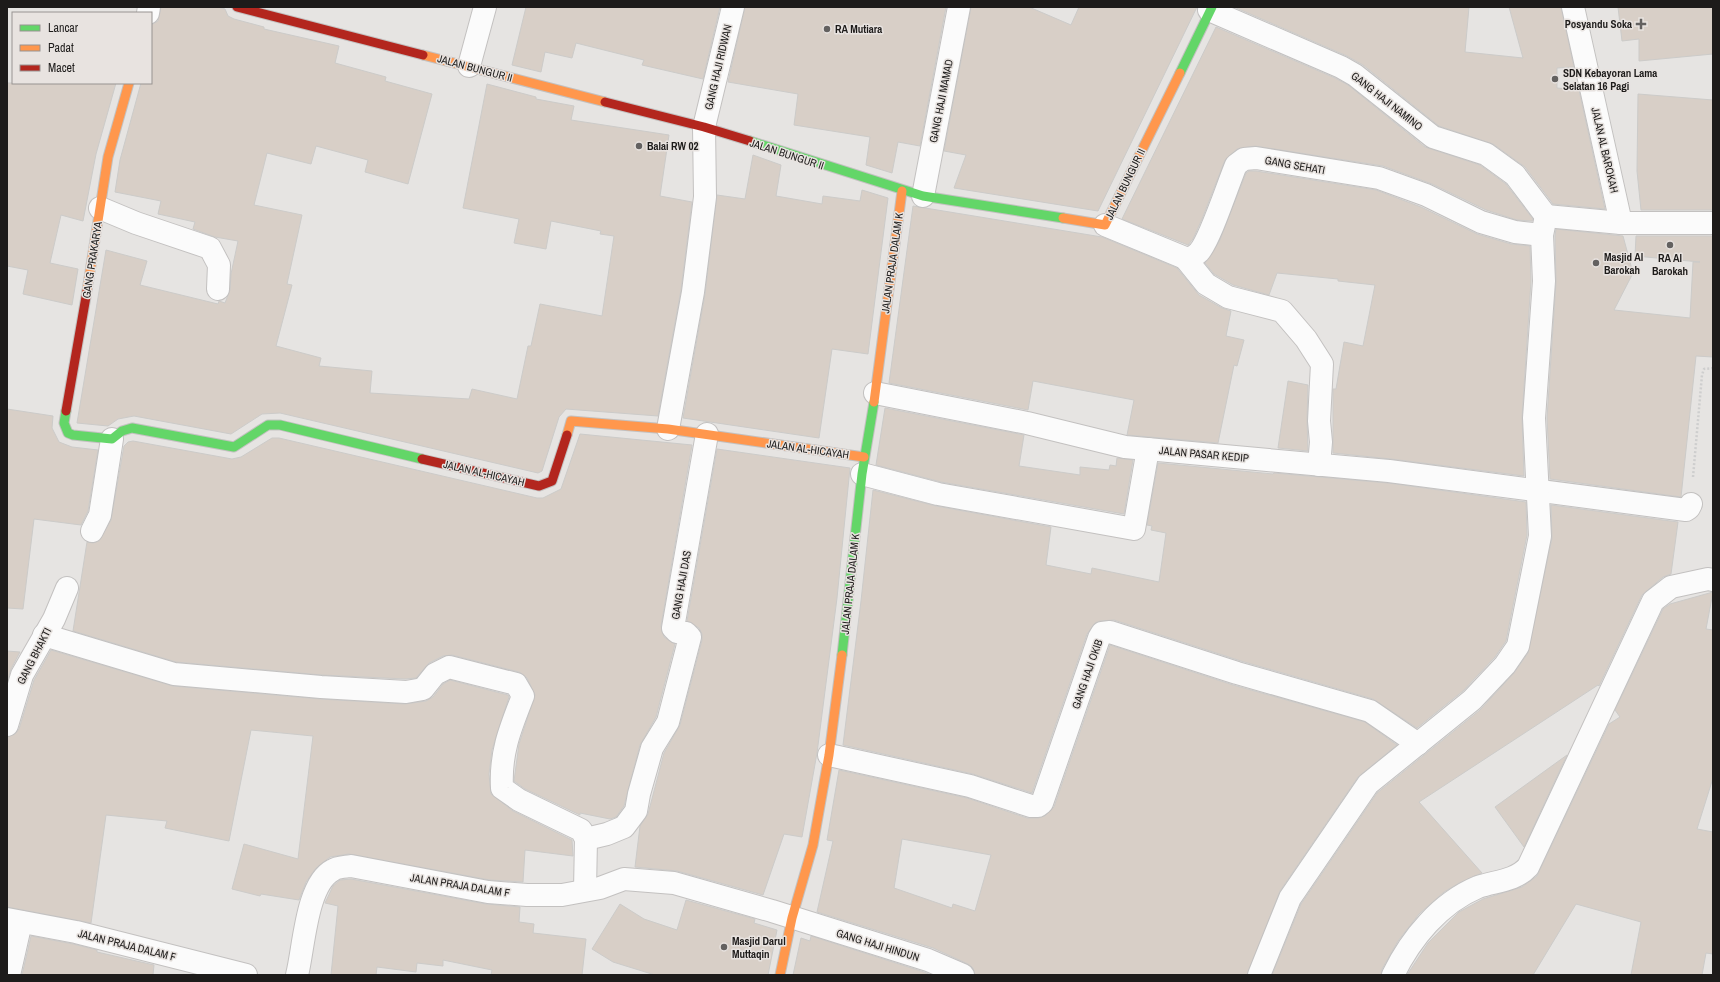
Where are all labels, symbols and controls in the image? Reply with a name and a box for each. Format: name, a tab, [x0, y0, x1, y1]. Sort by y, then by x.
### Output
legend	[12, 12, 152, 84]
place label: Posyandu Soka	[1565, 17, 1632, 31]
marker: Posyandu Soka	[1635, 18, 1647, 30]
text: Lancar	[48, 20, 79, 36]
place label: RA Mutiara	[835, 22, 882, 36]
street label: GANG HAJI RIDWAN	[701, 23, 735, 111]
marker: RA Mutiara	[822, 24, 832, 34]
text: Padat	[48, 40, 74, 56]
street label: JALAN BUNGUR II	[436, 51, 514, 85]
street label: GANG HAJI MAMAD	[926, 58, 956, 144]
text: Macet	[48, 60, 75, 76]
place label: SDN Kebayoran Lama Selatan 16 Pagi	[1563, 66, 1657, 93]
street label: GANG HAJI NAMINO	[1348, 69, 1426, 133]
marker: SDN Kebayoran Lama Selatan 16 Pagi	[1550, 74, 1560, 84]
street label: JALAN AL BAROKAH	[1588, 106, 1622, 194]
street label: JALAN BUNGUR II	[748, 135, 826, 173]
place label: Balai RW 02	[647, 139, 698, 153]
marker: Balai RW 02	[634, 141, 644, 151]
street label: JALAN BUNGUR II	[1102, 146, 1148, 222]
street label: GANG SEHATI	[1264, 153, 1326, 177]
street label: JALAN PRAJA DALAM K	[878, 212, 906, 314]
street label: GANG PRAKARYA	[79, 220, 105, 299]
marker: RA Al Barokah	[1665, 240, 1675, 250]
place label: Masjid Al Barokah	[1604, 250, 1643, 277]
place label: RA Al Barokah	[1652, 251, 1688, 278]
marker: Masjid Al Barokah	[1591, 258, 1601, 268]
street label: JALAN AL-HICAYAH	[766, 436, 850, 462]
street label: JALAN PASAR KEDIP	[1159, 443, 1249, 465]
street label: JALAN AL-HICAYAH	[442, 457, 526, 489]
street label: JALAN PRAJA DALAM K	[838, 533, 862, 635]
street label: GANG HAJI DAS	[668, 549, 694, 621]
street label: GANG BHAKTI	[14, 625, 54, 687]
street label: GANG HAJI OKIB	[1069, 637, 1105, 711]
street label: JALAN PRAJA DALAM F	[409, 870, 511, 900]
street label: JALAN PRAJA DALAM F	[76, 926, 178, 964]
street label: GANG HAJI HINDUN	[835, 926, 921, 964]
place label: Masjid Darul Muttaqin	[732, 934, 786, 961]
marker: Masjid Darul Muttaqin	[719, 942, 729, 952]

